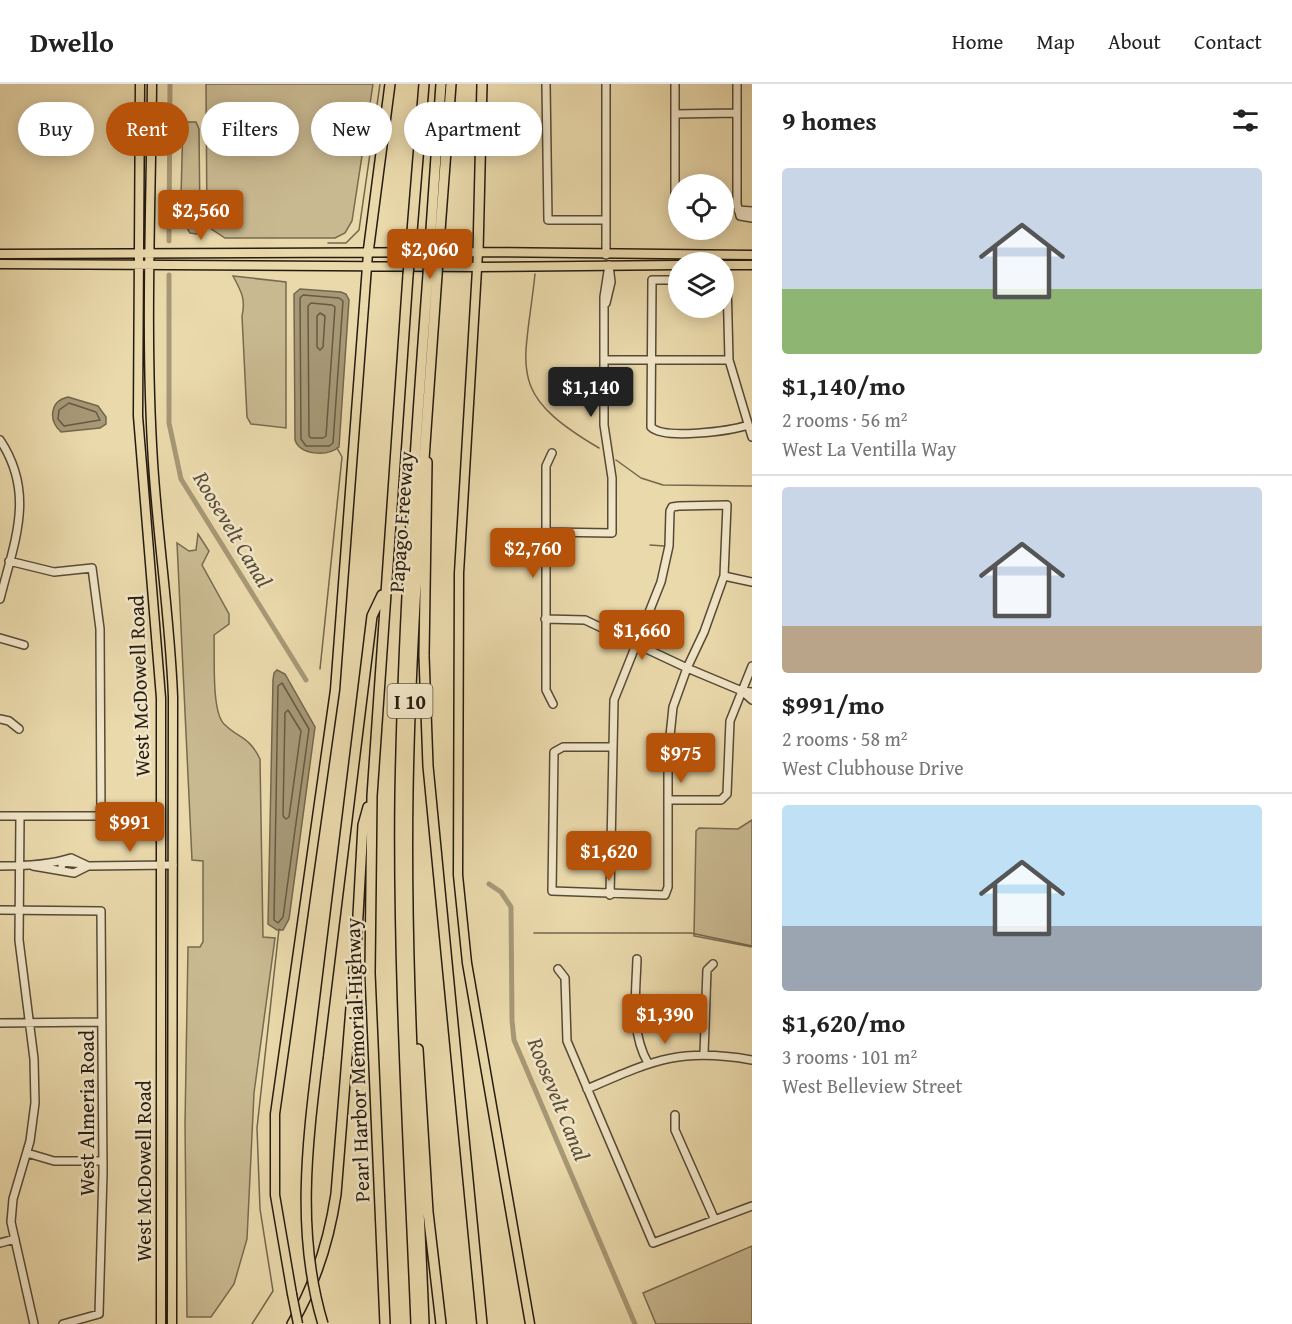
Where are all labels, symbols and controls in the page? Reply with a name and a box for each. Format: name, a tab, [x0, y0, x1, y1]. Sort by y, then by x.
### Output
text: Dwello	[30, 21, 114, 62]
text: Home	[952, 26, 1003, 57]
text: Map	[1036, 26, 1075, 57]
text: About	[1108, 26, 1161, 57]
text: Contact	[1194, 26, 1262, 57]
text: 9 homes	[782, 101, 877, 140]
chip: Buy	[18, 102, 94, 156]
chip: Rent	[106, 102, 189, 156]
chip: Filters	[201, 102, 299, 156]
chip: New	[311, 102, 392, 156]
chip: Apartment	[404, 102, 542, 156]
icon: filters	[1229, 104, 1262, 137]
map controls	[668, 174, 734, 318]
button: locate	[668, 174, 734, 240]
pin: $2,560	[152, 190, 250, 241]
text: $2,560	[172, 195, 230, 224]
icon: home	[968, 207, 1076, 315]
pin: $2,060	[381, 229, 479, 280]
text: $2,060	[401, 234, 459, 263]
button: layers	[668, 252, 734, 318]
text: $1,140/mo	[782, 366, 905, 405]
pin: $1,140	[542, 367, 640, 418]
text: $1,140	[562, 372, 620, 401]
text: 2 rooms · 56 m²	[782, 405, 908, 434]
text: West La Ventilla Way	[782, 434, 957, 463]
street label: Papago Freeway	[381, 450, 421, 594]
water label: Roosevelt Canal	[185, 464, 280, 593]
icon: home	[968, 526, 1076, 634]
pin: $2,760	[484, 528, 582, 579]
text: $2,760	[504, 533, 562, 562]
street label: West McDowell Road	[120, 594, 158, 777]
pin: $1,660	[593, 610, 691, 661]
text: $1,660	[613, 615, 671, 644]
road number: I 10	[388, 684, 432, 718]
text: $991/mo	[782, 685, 884, 724]
text: 2 rooms · 58 m²	[782, 724, 908, 753]
pin: $975	[645, 733, 717, 784]
text: $975	[660, 738, 702, 767]
text: West Clubhouse Drive	[782, 753, 964, 782]
pin: $991	[94, 802, 166, 853]
text: $991	[109, 807, 151, 836]
pin: $1,620	[560, 831, 658, 882]
text: $1,620	[580, 836, 638, 865]
icon: home	[968, 844, 1076, 952]
street label: Pearl Harbor Memorial Highway	[337, 917, 377, 1203]
pin: $1,390	[616, 994, 714, 1045]
text: $1,390	[636, 999, 694, 1028]
text: $1,620/mo	[782, 1003, 905, 1042]
street label: West Almeria Road	[71, 1029, 102, 1196]
water label: Roosevelt Canal	[519, 1032, 598, 1166]
text: 3 rooms · 101 m²	[782, 1042, 917, 1071]
text: West Belleview Street	[782, 1071, 963, 1100]
street label: West McDowell Road	[128, 1079, 159, 1262]

